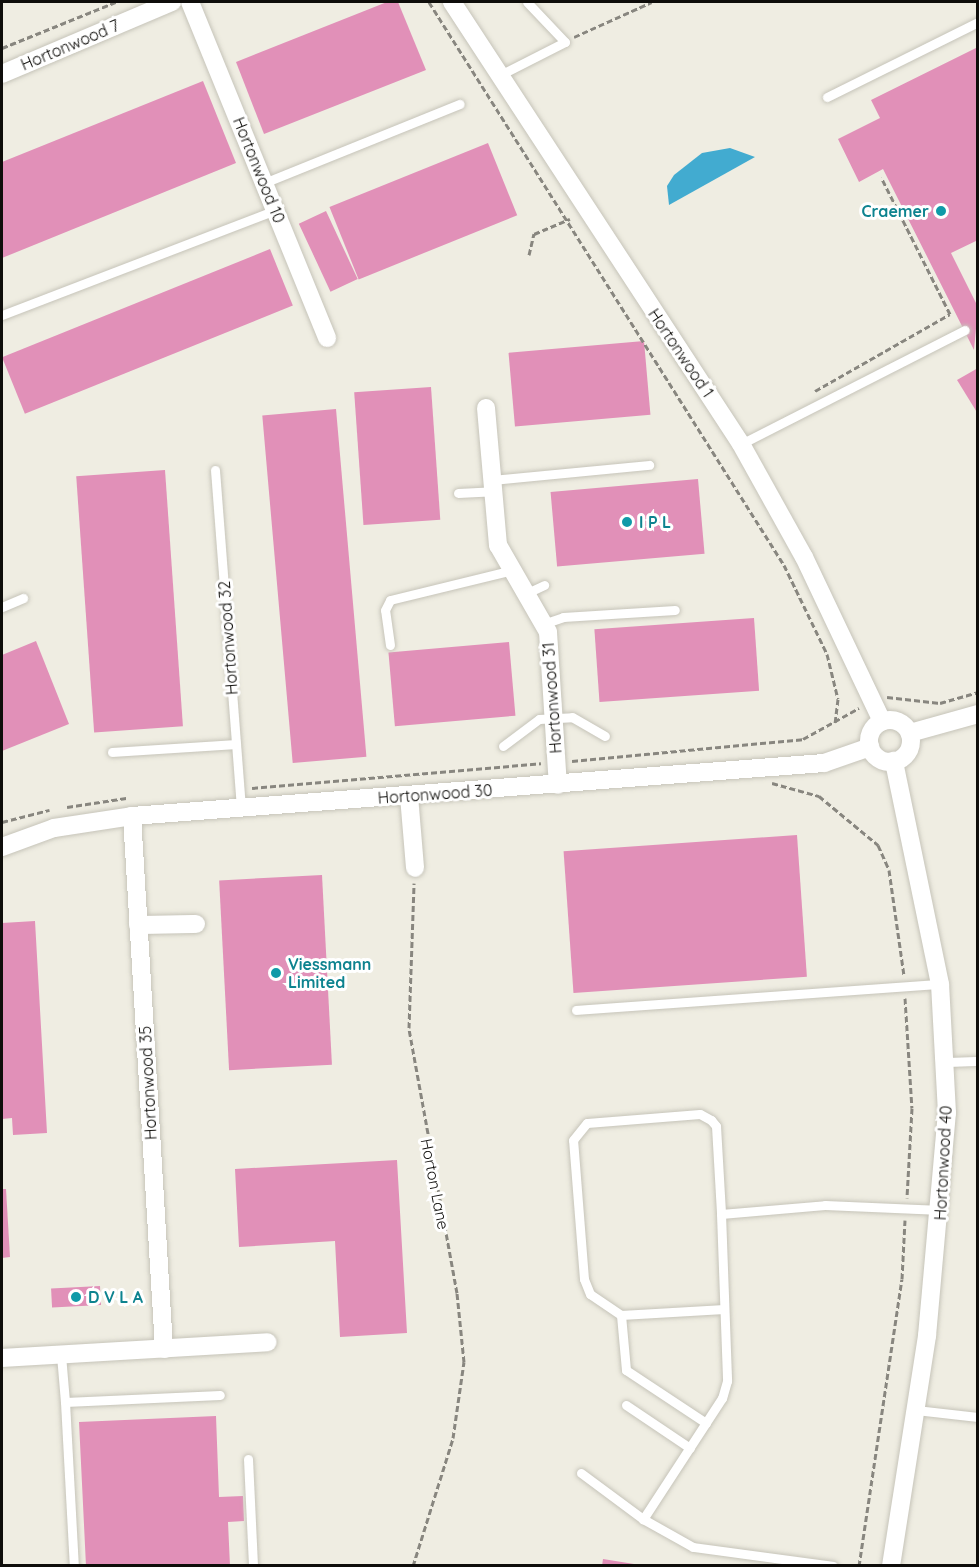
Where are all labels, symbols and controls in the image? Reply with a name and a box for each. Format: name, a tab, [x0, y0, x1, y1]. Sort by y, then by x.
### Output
street label: Hortonwood 7	[18, 16, 122, 74]
street label: Hortonwood 10	[229, 114, 289, 226]
place label: Craemer	[862, 201, 929, 221]
marker: Craemer	[934, 204, 948, 218]
street label: Hortonwood 1	[644, 305, 718, 401]
place label: I P L	[639, 512, 671, 532]
marker: I P L	[620, 515, 634, 529]
street label: Hortonwood 32	[214, 580, 242, 696]
street label: Hortonwood 31	[539, 642, 565, 754]
street label: Hortonwood 30	[377, 780, 493, 808]
place label: Viessmann Limited	[288, 954, 371, 992]
marker: Viessmann Limited	[269, 966, 283, 980]
street label: Hortonwood 35	[135, 1026, 161, 1140]
street label: Hortonwood 40	[930, 1105, 956, 1221]
street label: Horton Lane	[417, 1137, 453, 1231]
place label: D V L A	[88, 1287, 143, 1307]
marker: D V L A	[69, 1290, 83, 1304]

